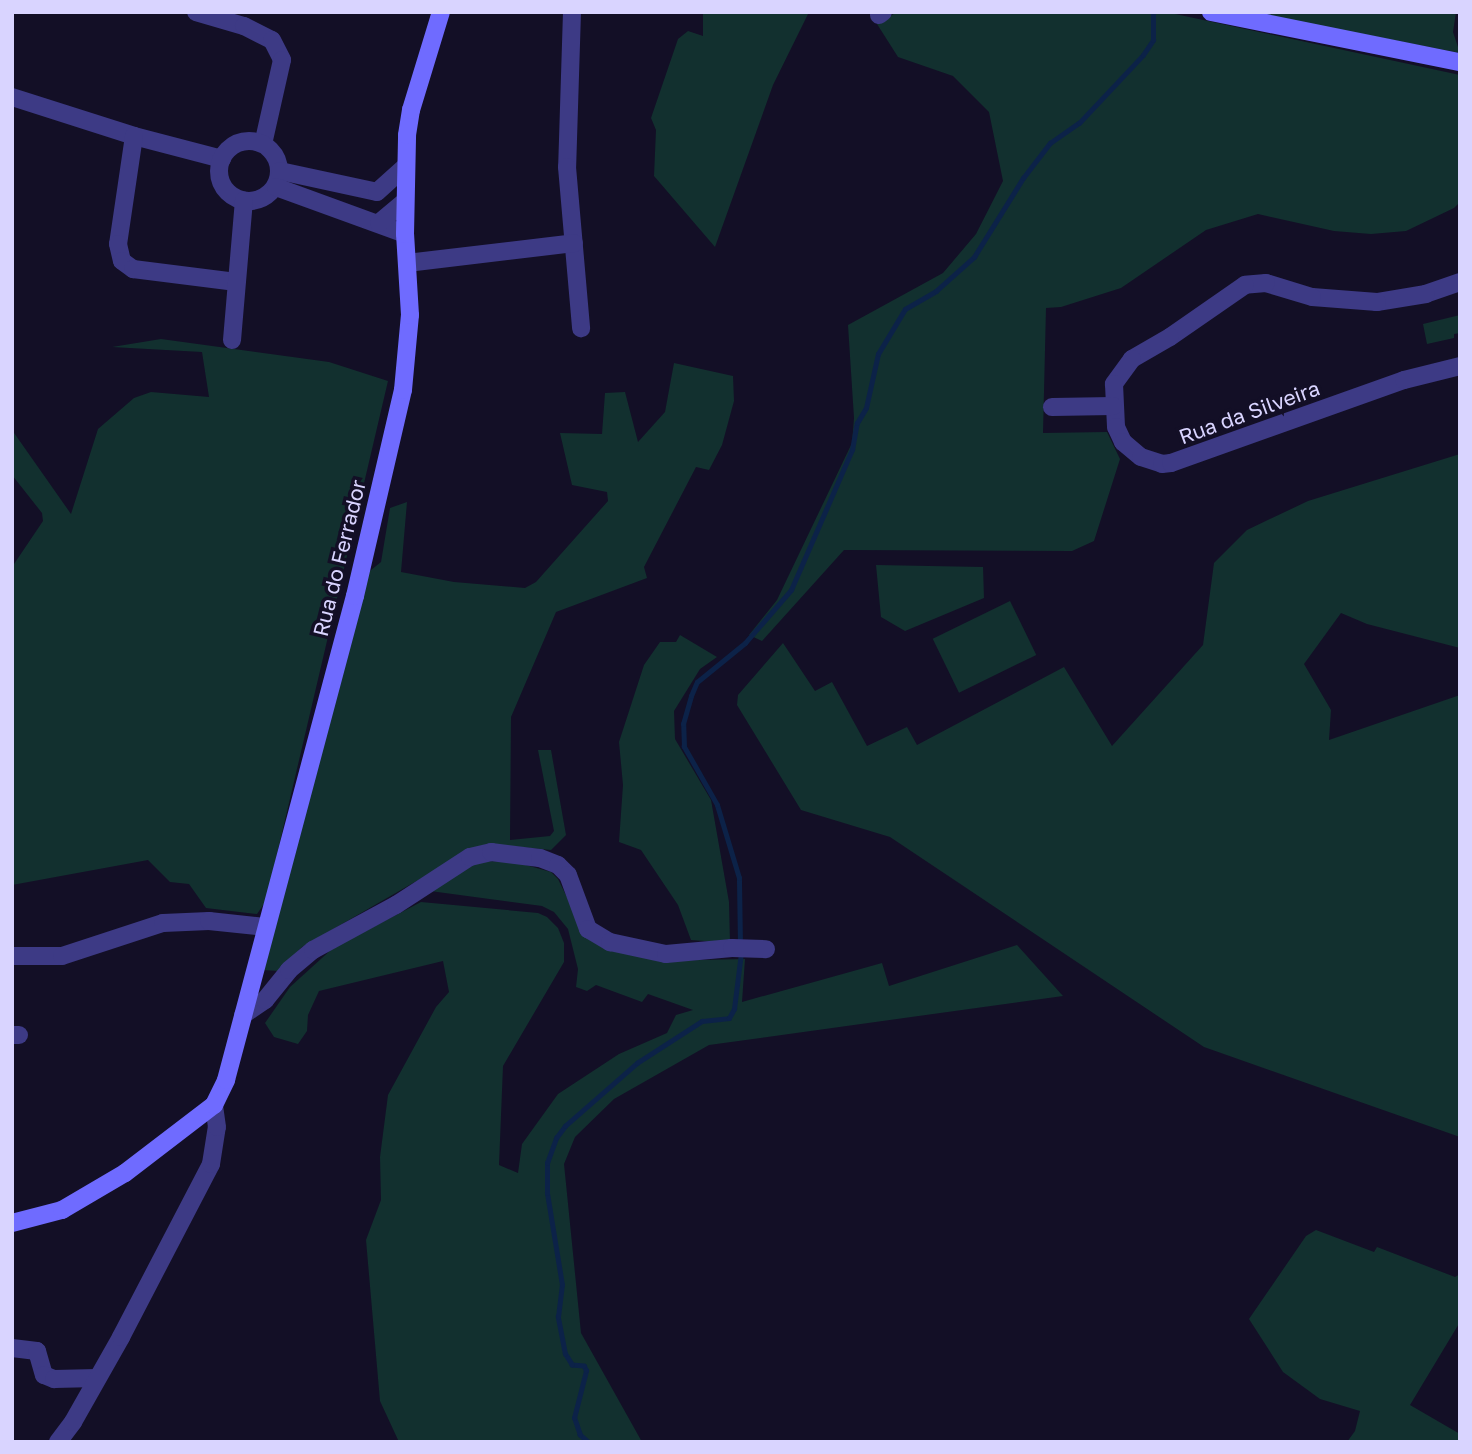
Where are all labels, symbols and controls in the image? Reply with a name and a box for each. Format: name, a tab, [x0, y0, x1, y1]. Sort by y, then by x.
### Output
street label: Rua da Silveira	[1175, 375, 1323, 449]
street label: Rua do Ferrador	[307, 477, 371, 639]

